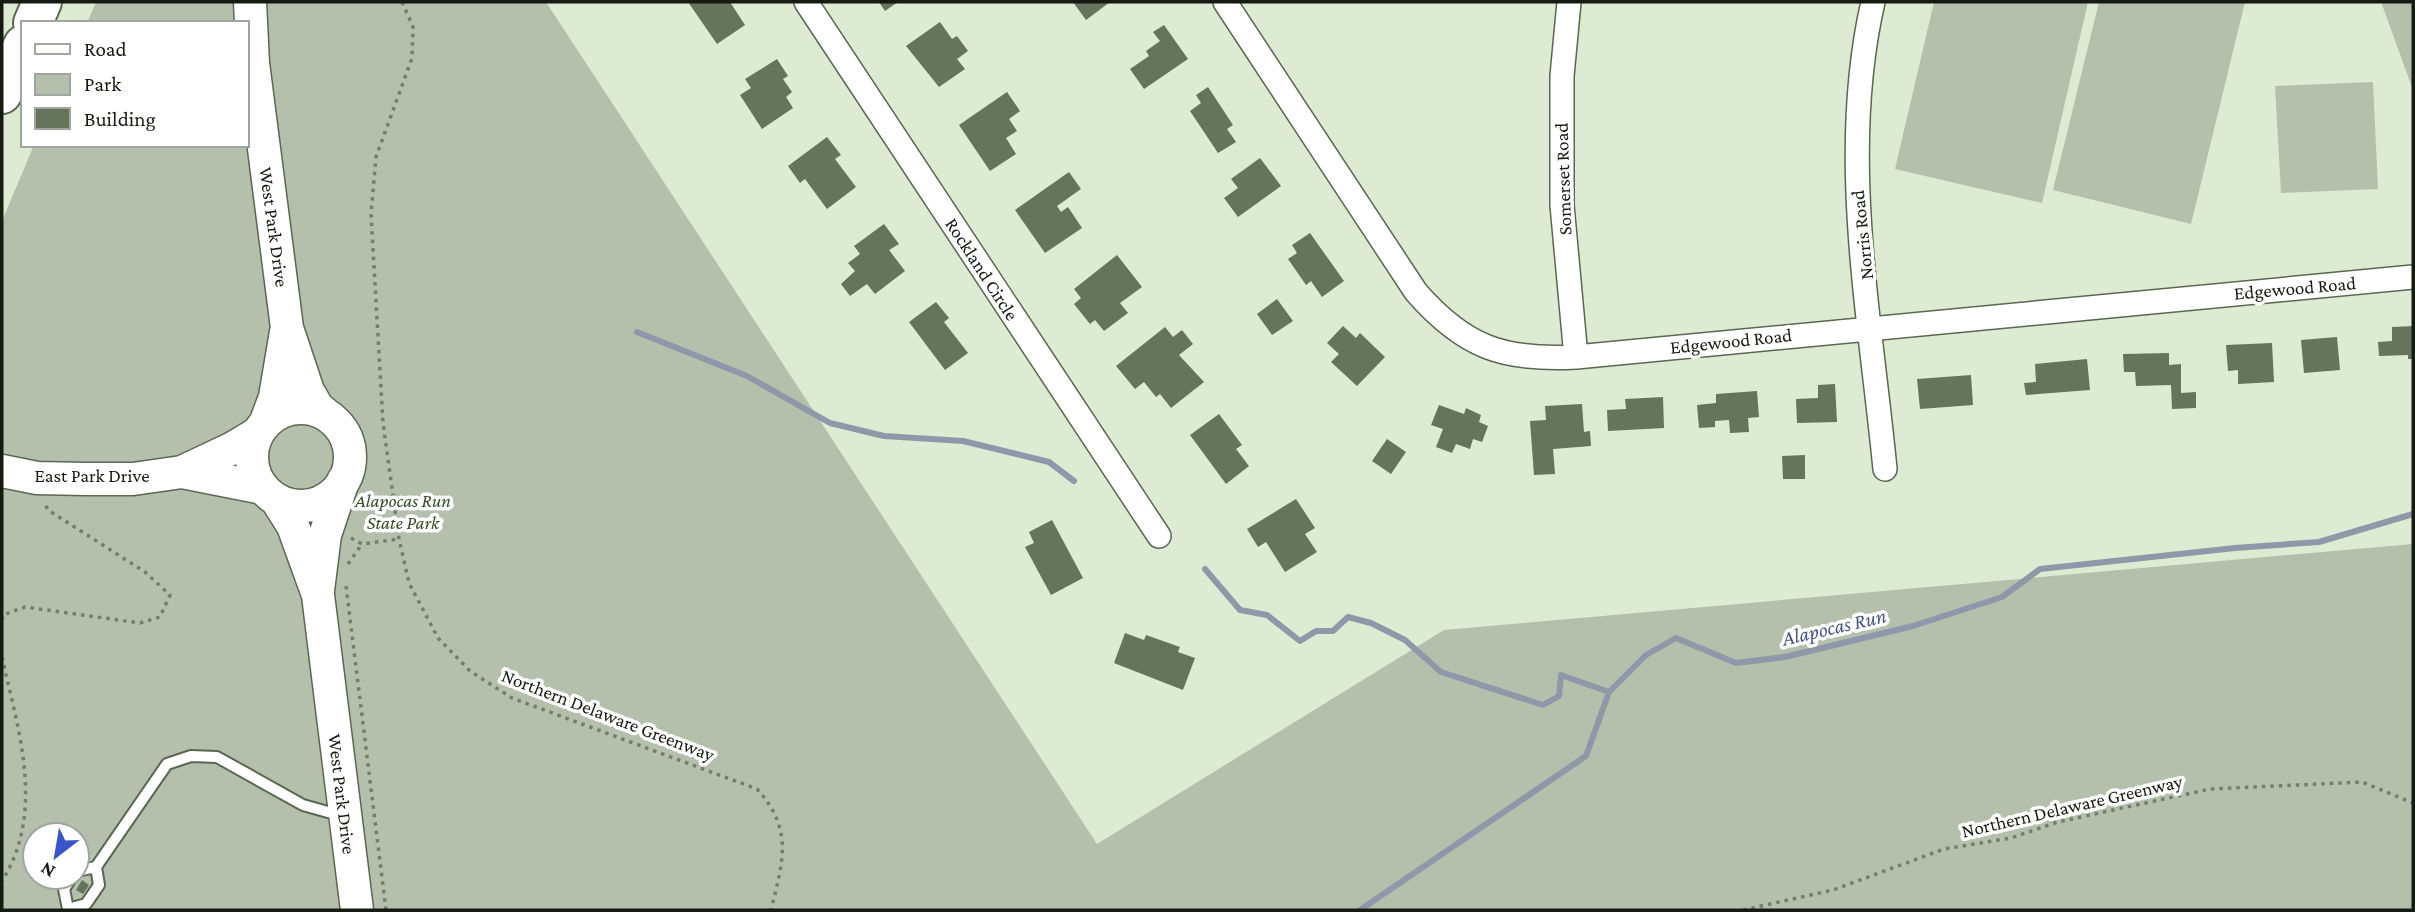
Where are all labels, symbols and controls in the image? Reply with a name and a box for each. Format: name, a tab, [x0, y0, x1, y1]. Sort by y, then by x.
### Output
legend	[21, 21, 248, 147]
text: Road	[84, 37, 127, 61]
text: Park	[84, 72, 121, 96]
text: Building	[84, 107, 156, 131]
street label: Somerset Road	[1551, 122, 1575, 236]
street label: West Park Drive	[255, 166, 293, 288]
street label: Norris Road	[1847, 189, 1877, 281]
street label: Rockland Circle	[941, 214, 1023, 324]
street label: Edgewood Road	[2233, 272, 2357, 304]
street label: Edgewood Road	[1669, 324, 1793, 358]
street label: East Park Drive	[34, 465, 150, 486]
park label: Alapocas Run State Park	[354, 490, 451, 533]
water label: Alapocas Run	[1779, 603, 1888, 651]
street label: Northern Delaware Greenway	[499, 665, 718, 765]
street label: West Park Drive	[324, 733, 360, 855]
street label: Northern Delaware Greenway	[1960, 770, 2185, 842]
north arrow	[21, 821, 91, 891]
text: N	[37, 858, 58, 882]

